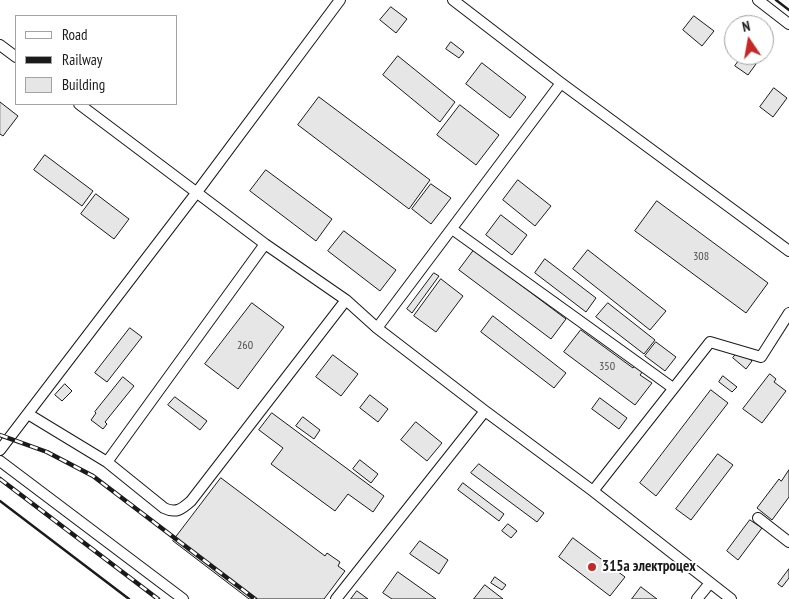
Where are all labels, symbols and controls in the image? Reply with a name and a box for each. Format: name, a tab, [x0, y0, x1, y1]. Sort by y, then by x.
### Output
legend	[15, 15, 178, 105]
north arrow	[724, 15, 774, 65]
text: N	[741, 17, 752, 36]
text: Road	[62, 25, 88, 44]
text: Railway	[62, 50, 102, 69]
text: Building	[62, 75, 105, 94]
house number: 308	[693, 250, 709, 264]
house number: 260	[237, 339, 253, 353]
house number: 350	[599, 360, 615, 374]
place label: 315a электроцех	[602, 558, 696, 576]
marker: 315a электроцех	[586, 561, 598, 573]

